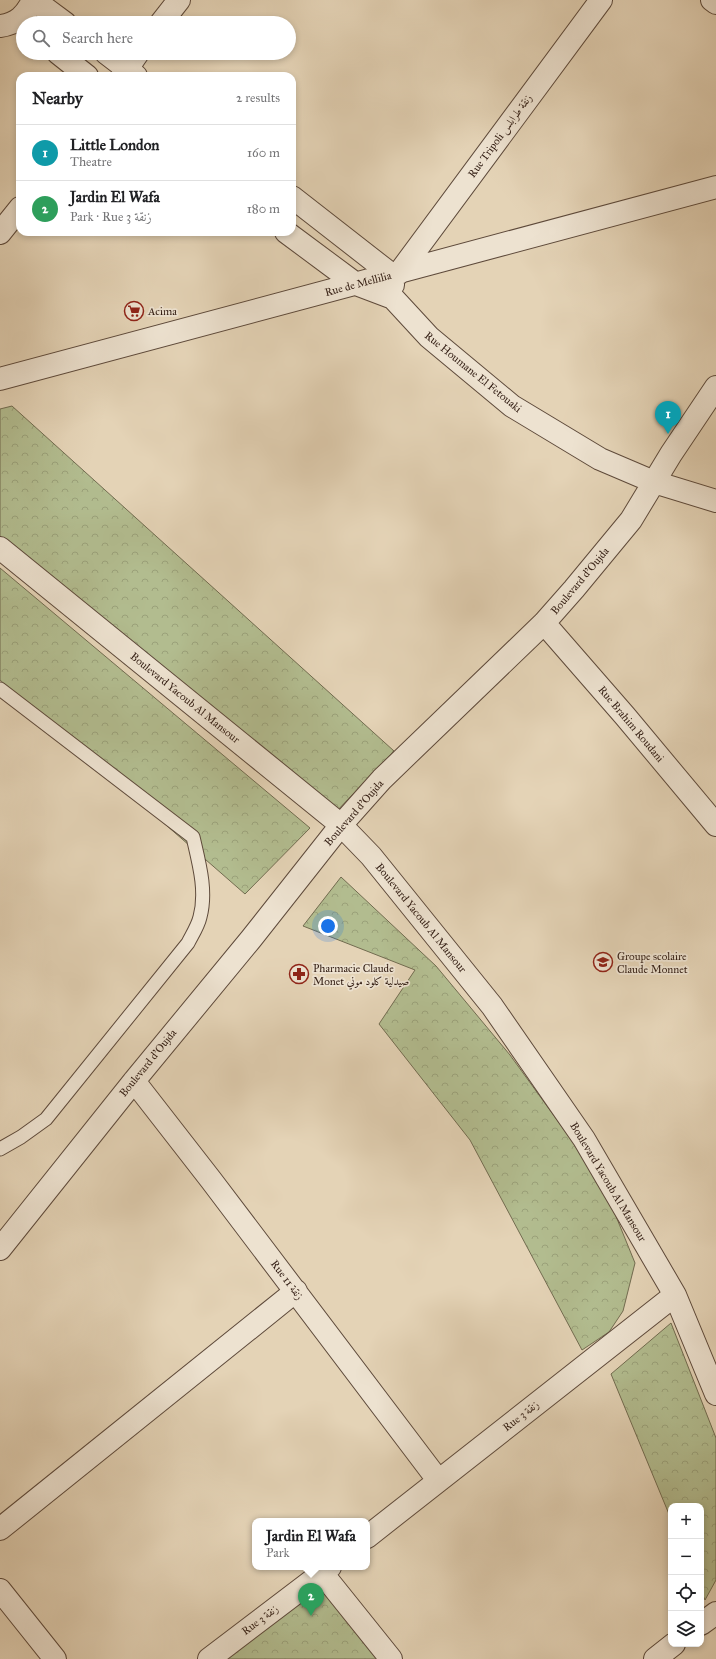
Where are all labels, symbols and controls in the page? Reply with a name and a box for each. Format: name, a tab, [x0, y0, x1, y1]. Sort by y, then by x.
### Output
search box	[16, 16, 296, 60]
icon: search	[30, 27, 52, 49]
text: Search here	[62, 29, 133, 47]
text: Nearby	[32, 88, 83, 109]
text: 2 results	[236, 90, 280, 106]
street label: Rue Tripoli زنقة طرابلس	[465, 92, 535, 181]
text: Little London	[70, 136, 159, 154]
text: 1	[42, 145, 48, 161]
text: 160 m	[247, 145, 280, 161]
text: Theatre	[70, 154, 112, 170]
text: Jardin El Wafa	[70, 188, 160, 206]
text: 2	[42, 201, 48, 217]
text: 180 m	[247, 201, 280, 217]
text: Park · Rue 3 زنقة	[70, 209, 152, 225]
street label: Rue de Mellilia	[323, 269, 393, 299]
supermarket icon: Acima	[123, 300, 145, 322]
place label: Acima	[147, 305, 177, 318]
street label: Rue Houmane El Fetouaki	[422, 329, 524, 415]
pin: 1	[655, 401, 681, 434]
street label: Boulevard d'Oujda	[548, 545, 612, 617]
street label: Boulevard Yacoub Al Mansour	[128, 650, 243, 747]
street label: Rue Brahim Roudani	[595, 683, 667, 765]
street label: Boulevard d'Oujda	[322, 777, 387, 849]
street label: Boulevard Yacoub Al Mansour	[373, 861, 470, 976]
your location	[318, 916, 338, 936]
place label: Groupe scolaire Claude Monnet	[617, 950, 688, 976]
school or university icon: Groupe scolaire Claude Monnet	[592, 951, 614, 973]
place label: Pharmacie Claude Monet صيدلية كلود موني	[313, 962, 409, 990]
pharmacy icon: Pharmacie Claude Monet صيدلية كلود موني	[288, 963, 310, 985]
street label: Boulevard d'Oujda	[117, 1026, 180, 1100]
street label: Boulevard Yacoub Al Mansour	[567, 1120, 649, 1245]
street label: Rue 11 زنقة	[268, 1258, 306, 1302]
street label: Rue 3 زنقة	[500, 1398, 542, 1434]
map controls	[668, 1503, 704, 1647]
button: +	[668, 1503, 704, 1539]
popup	[252, 1518, 370, 1570]
text: Jardin El Wafa	[266, 1527, 356, 1545]
button: −	[668, 1539, 704, 1575]
text: Park	[266, 1545, 290, 1561]
button: locate	[668, 1575, 704, 1611]
pin: 2	[298, 1583, 324, 1616]
street label: Rue 3 زنقة	[239, 1602, 281, 1638]
button: layers	[668, 1611, 704, 1647]

